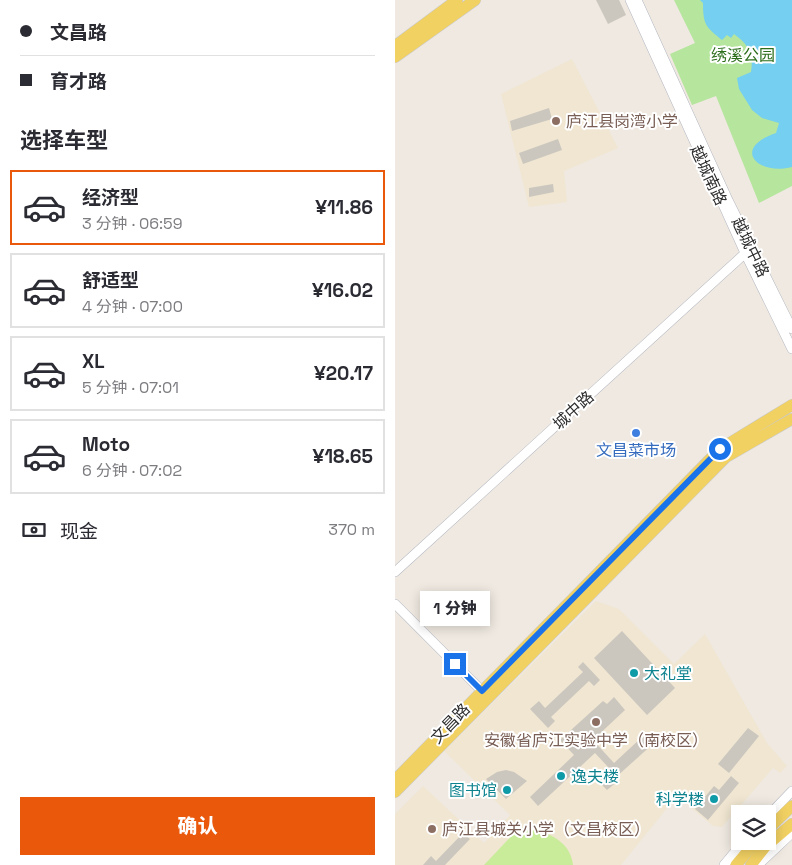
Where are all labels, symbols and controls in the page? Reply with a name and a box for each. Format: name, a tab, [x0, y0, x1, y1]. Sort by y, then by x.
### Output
text: 文昌路	[50, 20, 107, 45]
park label: 绣溪公园	[711, 45, 775, 66]
text: 育才路	[50, 69, 107, 94]
place label: 庐江县岗湾小学	[566, 111, 678, 132]
marker: 庐江县岗湾小学	[550, 115, 562, 127]
text: 选择车型	[20, 126, 108, 154]
street label: 越城南路	[686, 142, 732, 209]
icon: car	[22, 185, 67, 230]
text: 经济型	[82, 185, 139, 210]
text: ¥11.86	[315, 195, 373, 220]
text: 3 分钟 · 06:59	[82, 213, 182, 234]
street label: 越城中路	[727, 214, 774, 281]
icon: car	[22, 268, 67, 313]
text: 舒适型	[82, 268, 139, 293]
text: ¥16.02	[312, 278, 373, 303]
text: 4 分钟 · 07:00	[82, 296, 183, 317]
text: XL	[82, 349, 105, 374]
icon: car	[22, 351, 67, 396]
text: ¥20.17	[314, 361, 373, 386]
text: 5 分钟 · 07:01	[82, 377, 179, 398]
street label: 城中路	[548, 387, 598, 434]
marker: 文昌菜市场	[630, 427, 642, 439]
text: Moto	[82, 432, 130, 457]
icon: car	[22, 434, 67, 479]
route start	[709, 438, 731, 460]
place label: 文昌菜市场	[596, 440, 676, 461]
text: ¥18.65	[313, 444, 373, 469]
text: 6 分钟 · 07:02	[82, 460, 182, 481]
icon: cash	[20, 516, 48, 544]
text: 现金	[60, 519, 98, 544]
text: 370 m	[328, 519, 375, 540]
callout: 1 分钟	[420, 592, 490, 626]
text: 1 分钟	[433, 598, 477, 619]
route end	[444, 653, 466, 675]
place label: 大礼堂	[644, 663, 692, 684]
marker: 大礼堂	[628, 667, 640, 679]
street label: 文昌路	[426, 699, 475, 748]
marker: 安徽省庐江实验中学（南校区）	[590, 716, 602, 728]
place label: 安徽省庐江实验中学（南校区）	[484, 730, 708, 751]
place label: 逸夫楼	[571, 766, 619, 787]
marker: 逸夫楼	[555, 770, 567, 782]
place label: 图书馆	[449, 780, 497, 801]
marker: 图书馆	[501, 784, 513, 796]
place label: 科学楼	[656, 789, 704, 810]
marker: 科学楼	[708, 793, 720, 805]
button: 确认	[20, 797, 375, 855]
map controls	[731, 805, 776, 850]
button: layers	[731, 805, 776, 850]
place label: 庐江县城关小学（文昌校区）	[442, 819, 650, 840]
marker: 庐江县城关小学（文昌校区）	[426, 823, 438, 835]

